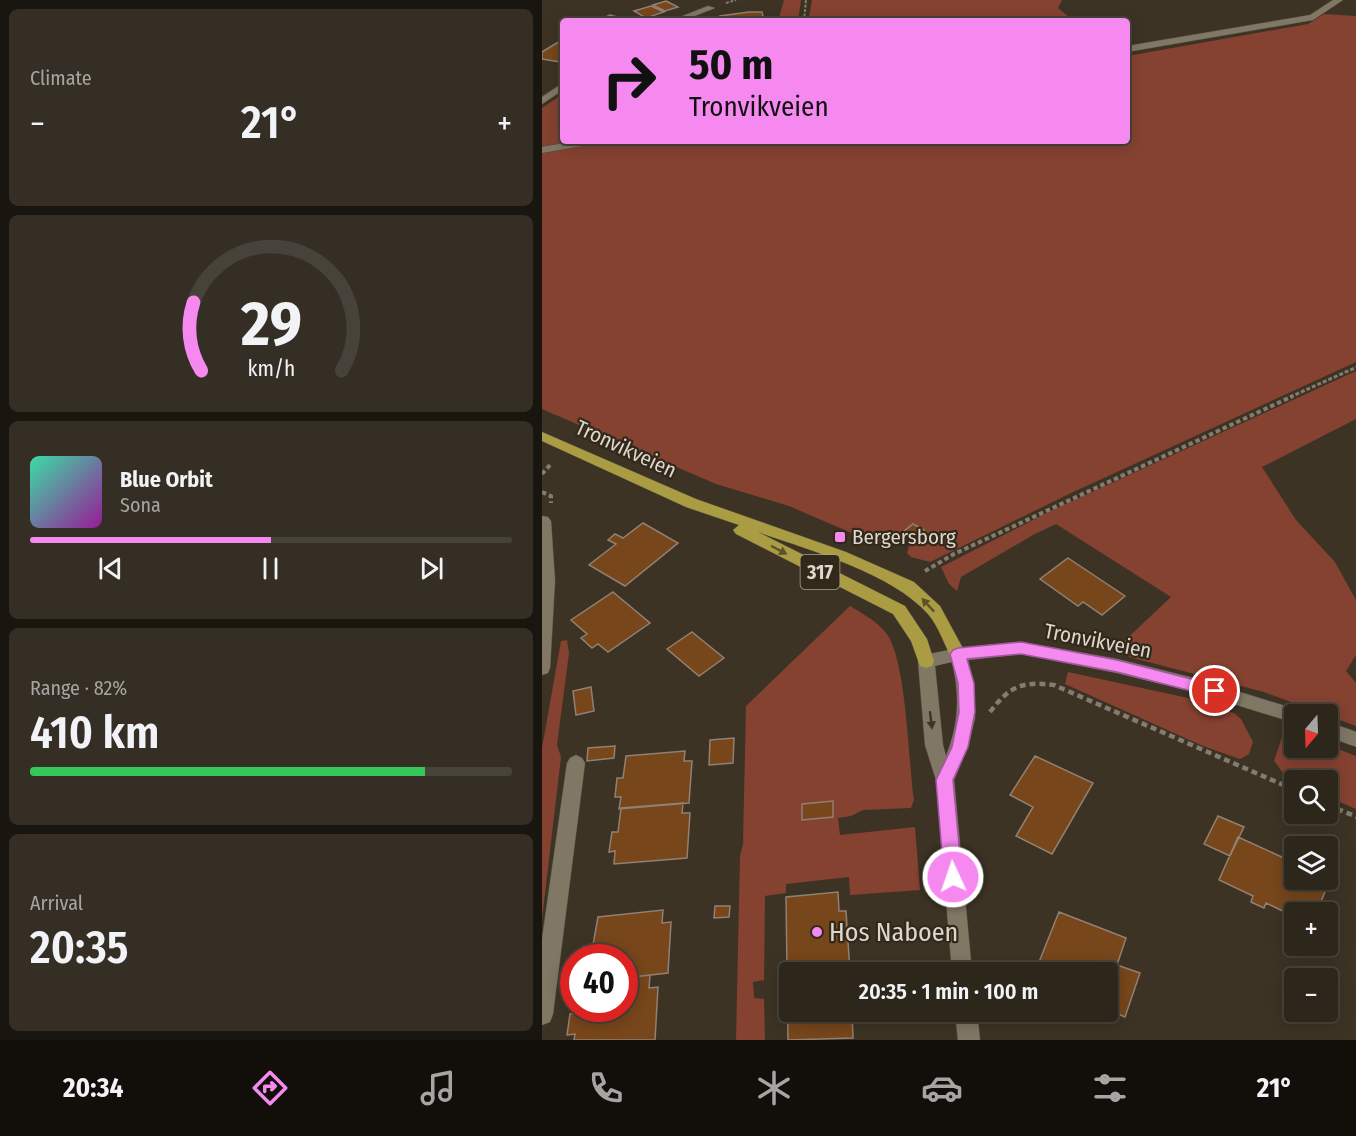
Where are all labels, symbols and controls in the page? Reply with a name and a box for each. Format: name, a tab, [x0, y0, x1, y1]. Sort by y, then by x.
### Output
text: 50 m	[689, 40, 773, 90]
icon: right	[590, 42, 668, 120]
text: Climate	[30, 66, 92, 90]
text: Tronvikveien	[689, 91, 829, 123]
text: 21°	[241, 96, 301, 150]
text: −	[30, 104, 45, 144]
text: +	[497, 104, 512, 144]
text: 29	[240, 287, 301, 362]
text: km/h	[247, 356, 295, 382]
street label: Tronvikveien	[571, 414, 681, 484]
text: Blue Orbit	[120, 466, 213, 493]
text: Sona	[120, 493, 161, 517]
place label: Bergersborg	[852, 524, 956, 550]
marker: Bergersborg	[833, 530, 847, 544]
one-way arrow	[771, 545, 788, 555]
icon: previous	[94, 552, 127, 585]
icon: pause	[254, 552, 287, 585]
icon: next	[415, 552, 448, 585]
road number: 317	[800, 555, 840, 589]
one-way arrow	[921, 597, 935, 612]
street label: Tronvikveien	[1042, 618, 1154, 664]
pin	[1189, 665, 1240, 716]
icon: arrive	[1198, 674, 1231, 707]
text: Range · 82%	[30, 676, 127, 700]
north arrow	[1284, 704, 1338, 758]
map controls	[1284, 704, 1338, 1022]
text: 410 km	[30, 706, 159, 760]
one-way arrow	[926, 710, 935, 729]
button: search	[1284, 770, 1338, 824]
button: layers	[1284, 836, 1338, 890]
position arrow	[921, 845, 985, 909]
text: Arrival	[30, 891, 83, 915]
button: +	[1284, 902, 1338, 956]
place label: Hos Naboen	[829, 917, 958, 948]
text: 20:35	[30, 921, 129, 975]
marker: Hos Naboen	[810, 925, 824, 939]
speed limit sign: 40	[560, 944, 638, 1022]
button: −	[1284, 968, 1338, 1022]
text: 20:35 · 1 min · 100 m	[859, 978, 1038, 1005]
icon: directions	[249, 1067, 291, 1109]
icon: music	[417, 1067, 459, 1109]
icon: phone	[585, 1067, 627, 1109]
icon: climate	[753, 1067, 795, 1109]
icon: car	[921, 1067, 963, 1109]
icon: filters	[1089, 1067, 1131, 1109]
text: 20:34	[63, 1072, 123, 1104]
text: 21°	[1257, 1072, 1293, 1104]

